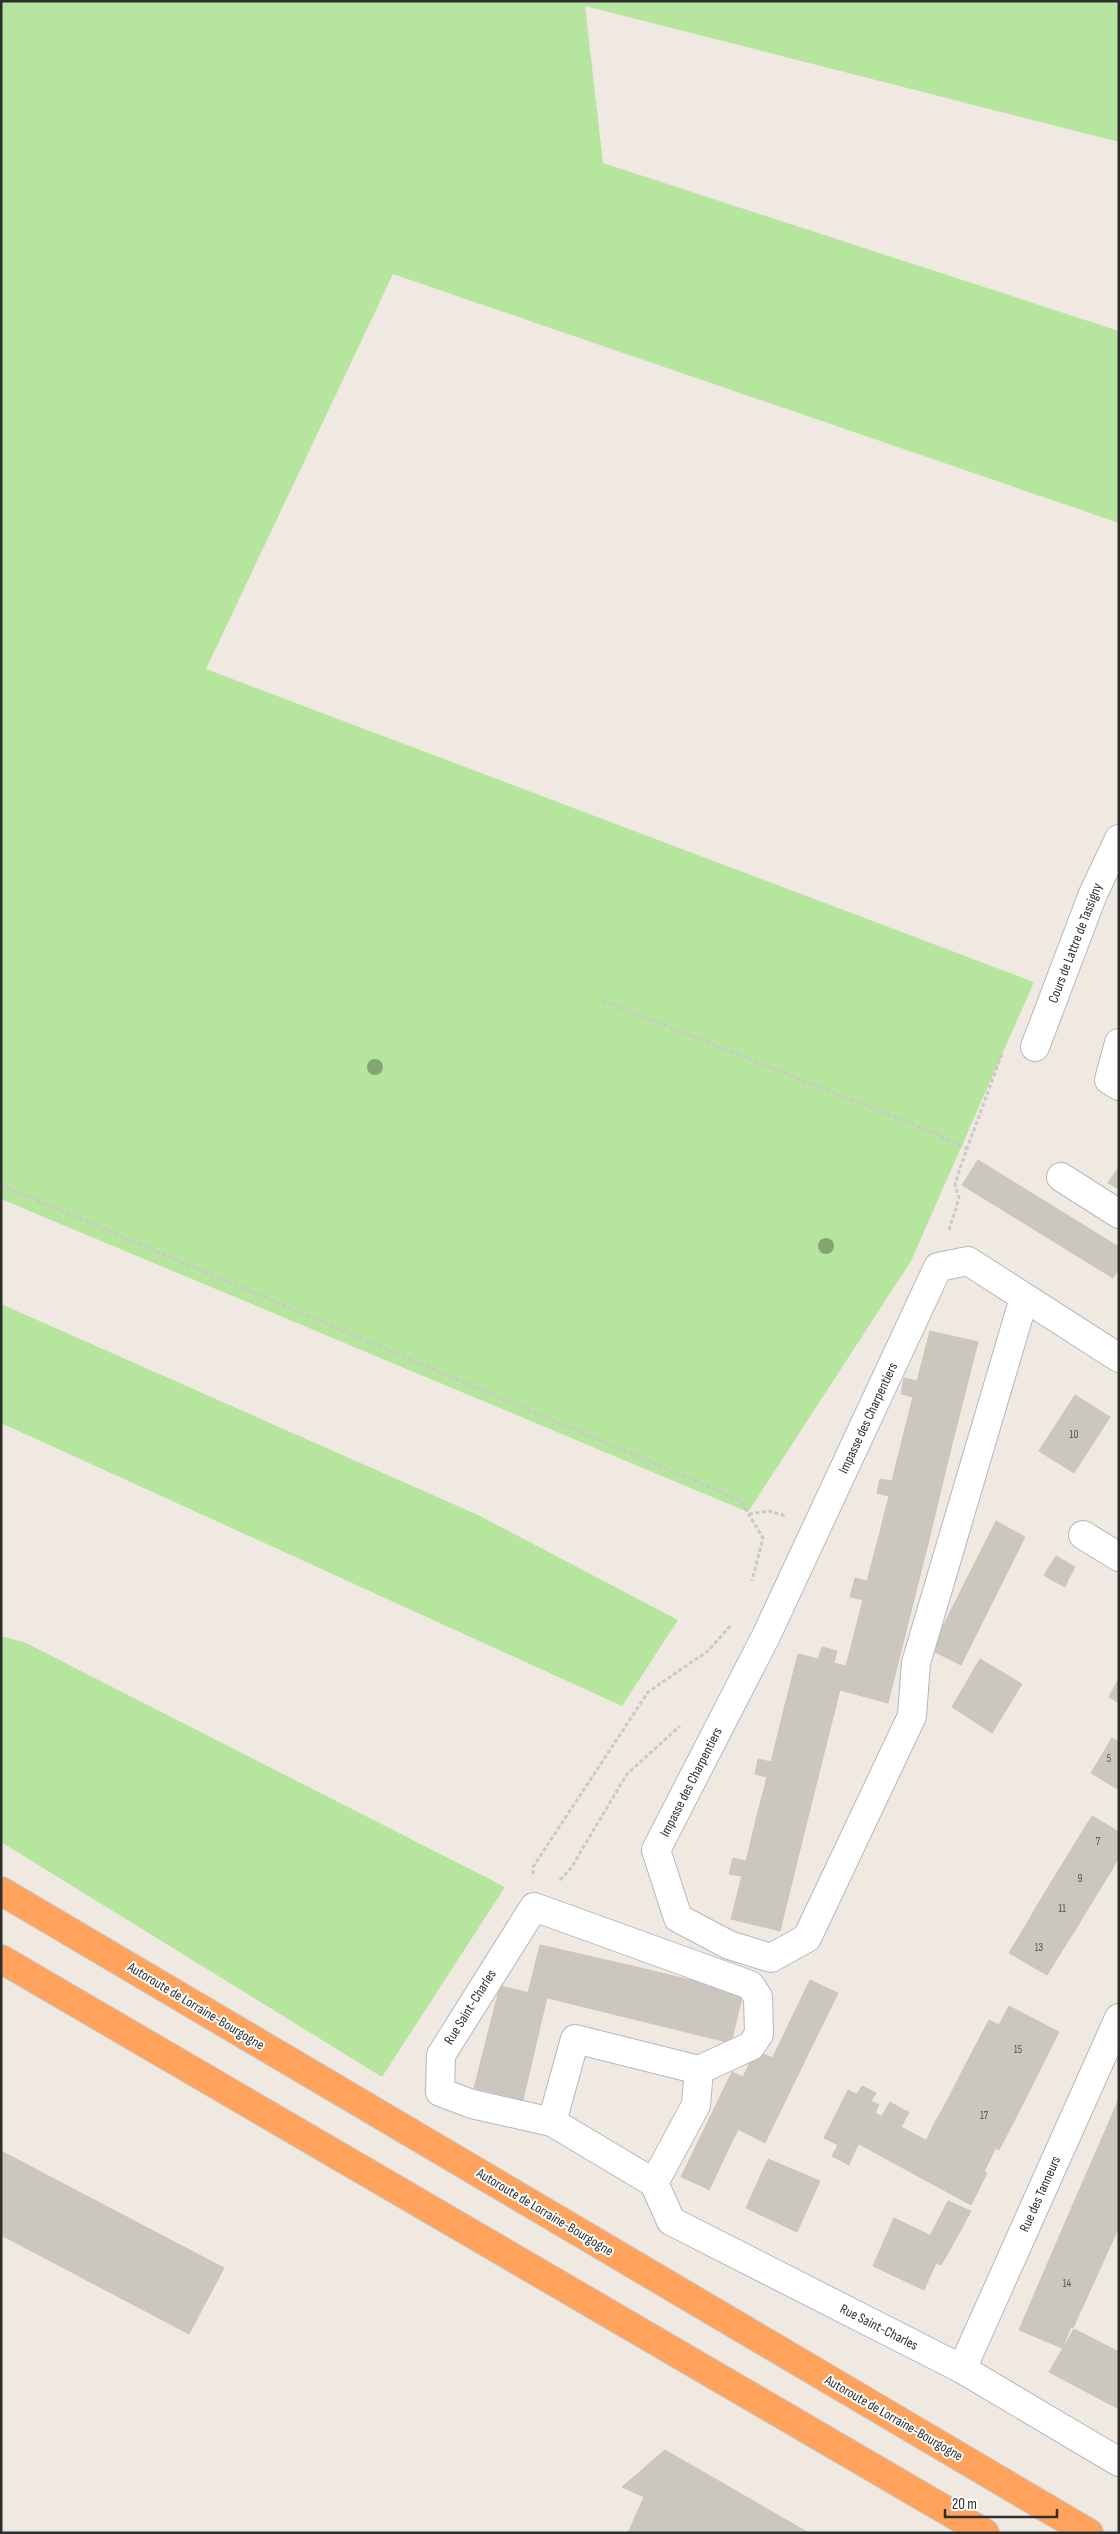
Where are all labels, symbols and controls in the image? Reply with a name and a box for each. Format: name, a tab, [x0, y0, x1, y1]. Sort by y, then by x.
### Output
street label: Cours de Lattre de Tassigny	[1044, 880, 1106, 1005]
street label: Impasse des Charpentiers	[835, 1360, 901, 1476]
house number: 10	[1070, 1428, 1078, 1441]
street label: Impasse des Charpentiers	[656, 1724, 726, 1840]
house number: 5	[1107, 1752, 1111, 1765]
house number: 7	[1096, 1835, 1101, 1848]
house number: 9	[1078, 1872, 1083, 1885]
house number: 11	[1058, 1902, 1066, 1915]
house number: 13	[1035, 1941, 1044, 1954]
street label: Autoroute de Lorraine-Bourgogne	[124, 1958, 267, 2054]
street label: Rue Saint-Charles	[440, 1966, 500, 2048]
house number: 15	[1014, 2043, 1022, 2056]
house number: 17	[980, 2109, 989, 2122]
street label: Rue des Tanneurs	[1016, 2153, 1064, 2235]
street label: Autoroute de Lorraine-Bourgogne	[473, 2164, 616, 2260]
house number: 14	[1063, 2277, 1072, 2290]
street label: Rue Saint-Charles	[837, 2300, 921, 2354]
street label: Autoroute de Lorraine-Bourgogne	[821, 2371, 966, 2464]
scale bar	[945, 2486, 1058, 2518]
text: 20 m	[952, 2495, 977, 2514]

